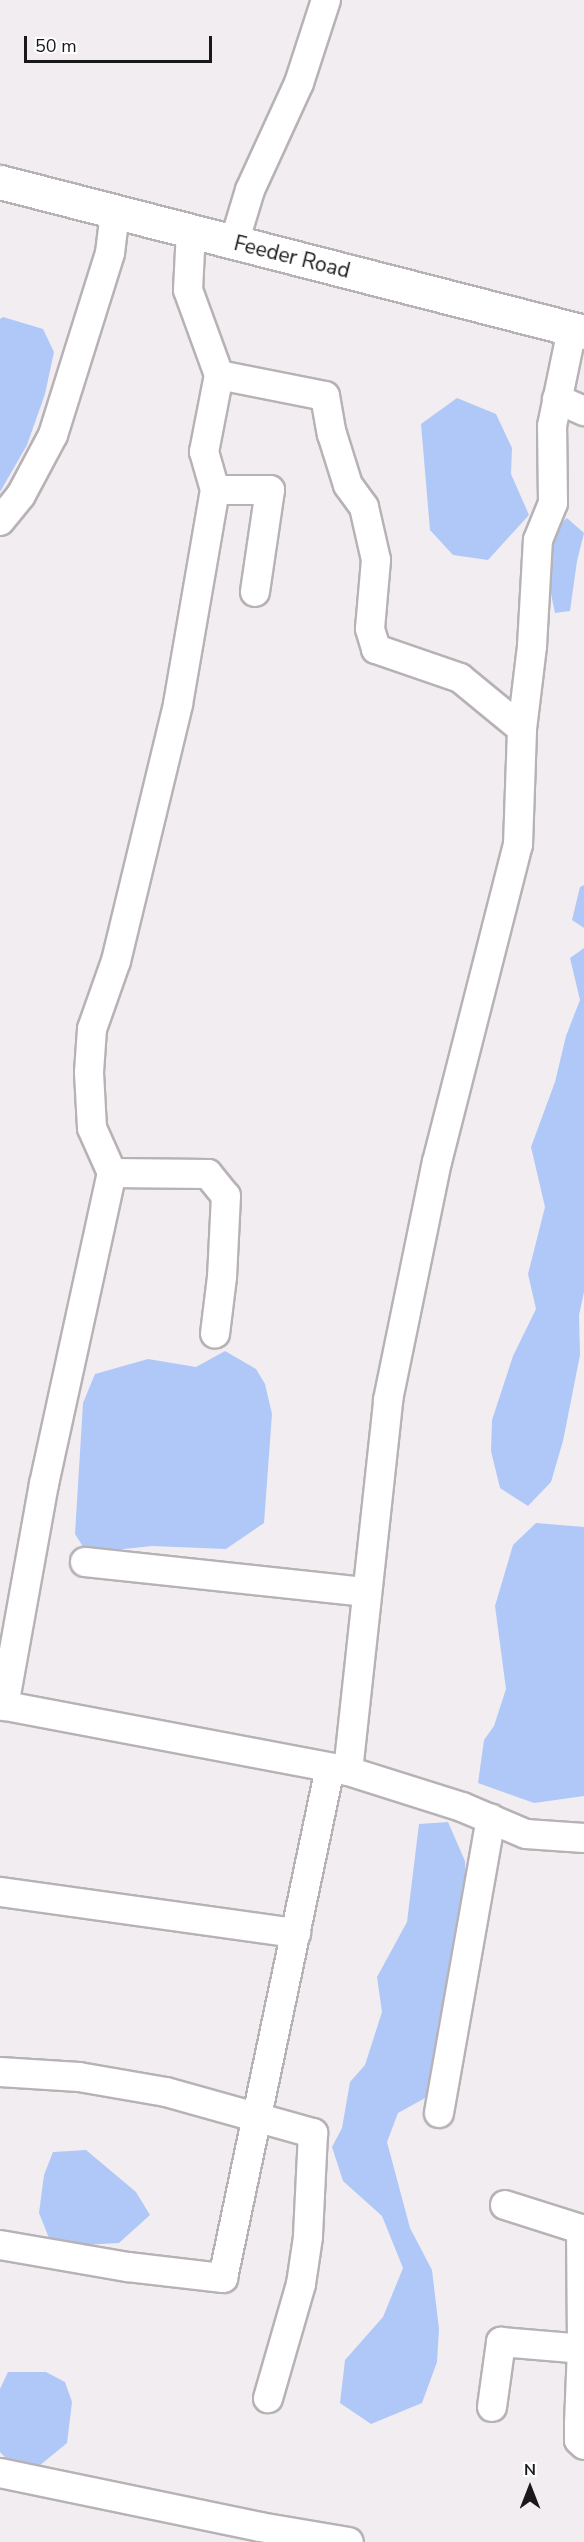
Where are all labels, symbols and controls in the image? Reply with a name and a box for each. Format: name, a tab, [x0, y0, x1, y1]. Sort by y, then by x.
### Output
scale bar	[27, 24, 214, 62]
text: 50 m	[35, 34, 77, 58]
street label: Feeder Road	[231, 230, 353, 284]
north arrow	[500, 2458, 560, 2518]
text: N	[524, 2459, 536, 2481]

